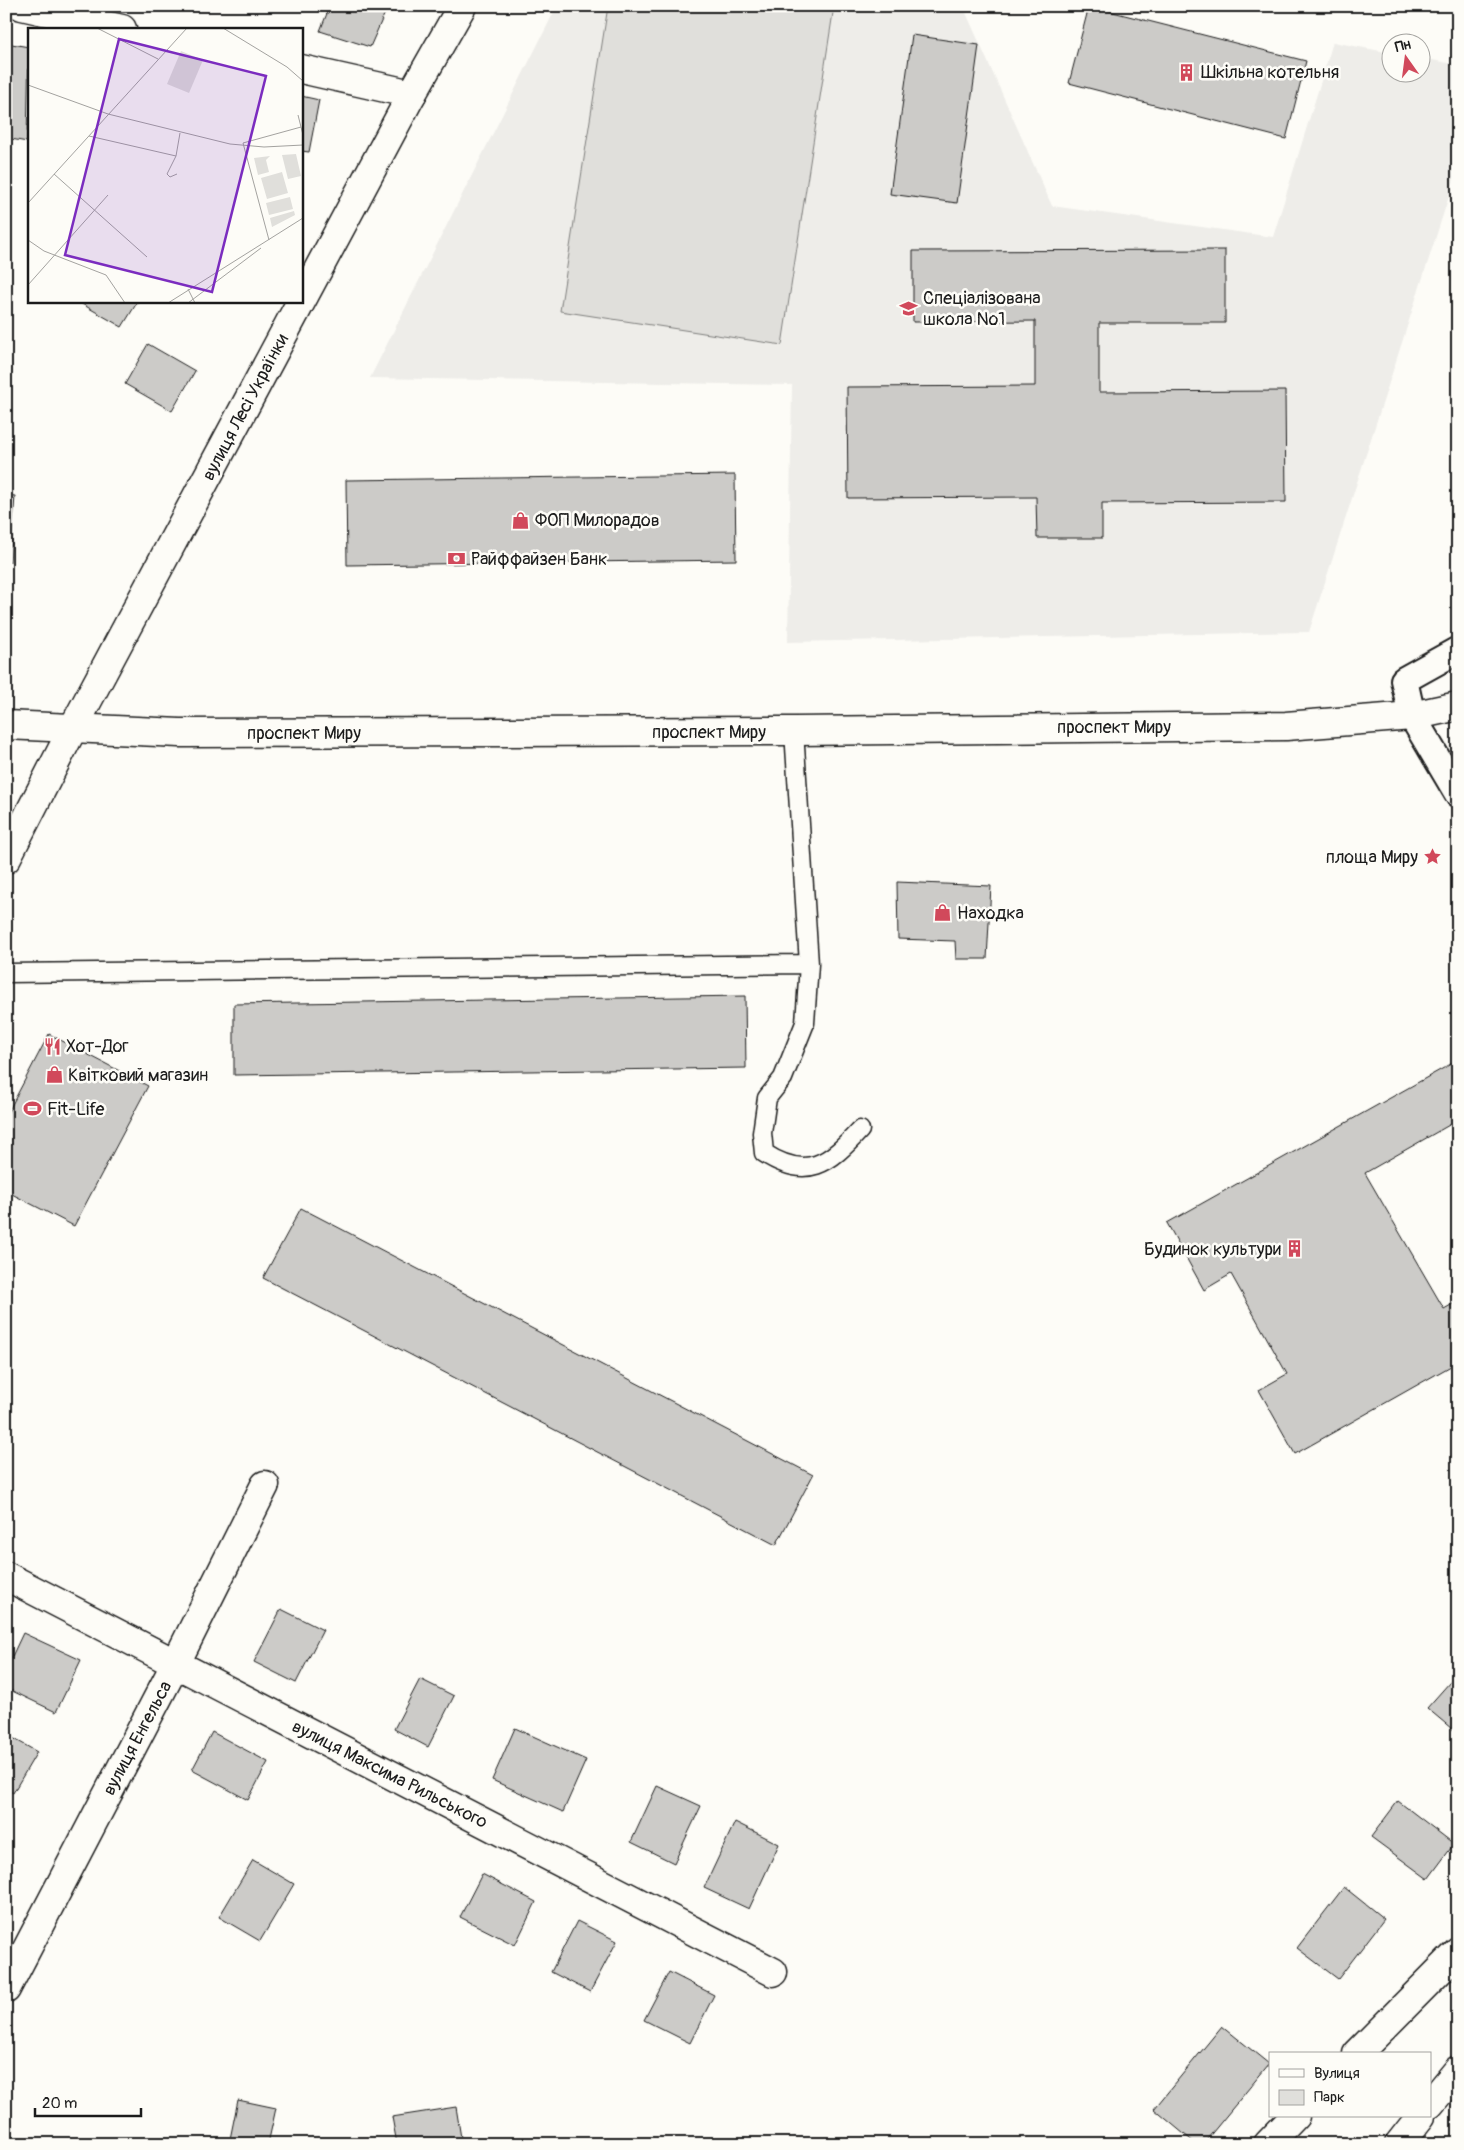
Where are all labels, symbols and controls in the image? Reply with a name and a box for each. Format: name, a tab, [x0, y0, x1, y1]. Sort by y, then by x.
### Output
inset map	[28, 28, 302, 302]
north arrow	[1382, 32, 1432, 82]
text: Пн	[1393, 36, 1413, 56]
place label: Шкільна котельня	[1201, 61, 1339, 84]
building icon: Шкільна котельня	[1177, 62, 1197, 82]
place label: Спеціалізована школа №1	[923, 287, 1041, 331]
school or university icon: Спеціалізована школа №1	[899, 298, 919, 318]
street label: вулиця Лесі Українки	[197, 330, 294, 485]
place label: ФОП Милорадов	[535, 509, 660, 532]
shop icon: ФОП Милорадов	[511, 510, 531, 530]
place label: Райффайзен Банк	[471, 548, 607, 571]
bank icon: Райффайзен Банк	[447, 549, 467, 569]
street label: проспект Миру	[1057, 716, 1171, 739]
street label: проспект Миру	[652, 721, 766, 744]
street label: проспект Миру	[247, 722, 361, 745]
place label: площа Миру	[1326, 846, 1418, 869]
place icon: площа Миру	[1422, 847, 1442, 867]
place label: Находка	[957, 902, 1024, 925]
shop icon: Находка	[933, 903, 953, 923]
place label: Хот-Дог	[66, 1035, 129, 1058]
restaurant icon: Хот-Дог	[42, 1036, 62, 1056]
place label: Квітковий магазин	[68, 1064, 208, 1087]
shop icon: Квітковий магазин	[44, 1065, 64, 1085]
place label: Fit-Life	[47, 1098, 105, 1121]
sports icon: Fit-Life	[23, 1099, 43, 1119]
place label: Будинок культури	[1144, 1238, 1281, 1261]
building icon: Будинок культури	[1285, 1239, 1305, 1259]
street label: вулиця Енгельса	[98, 1677, 177, 1799]
street label: вулиця Максима Рильського	[288, 1715, 492, 1834]
legend	[1269, 2052, 1432, 2118]
text: Вулиця	[1314, 2064, 1360, 2083]
scale bar	[35, 2085, 141, 2117]
text: Парк	[1314, 2088, 1345, 2107]
text: 20 m	[42, 2094, 77, 2113]

